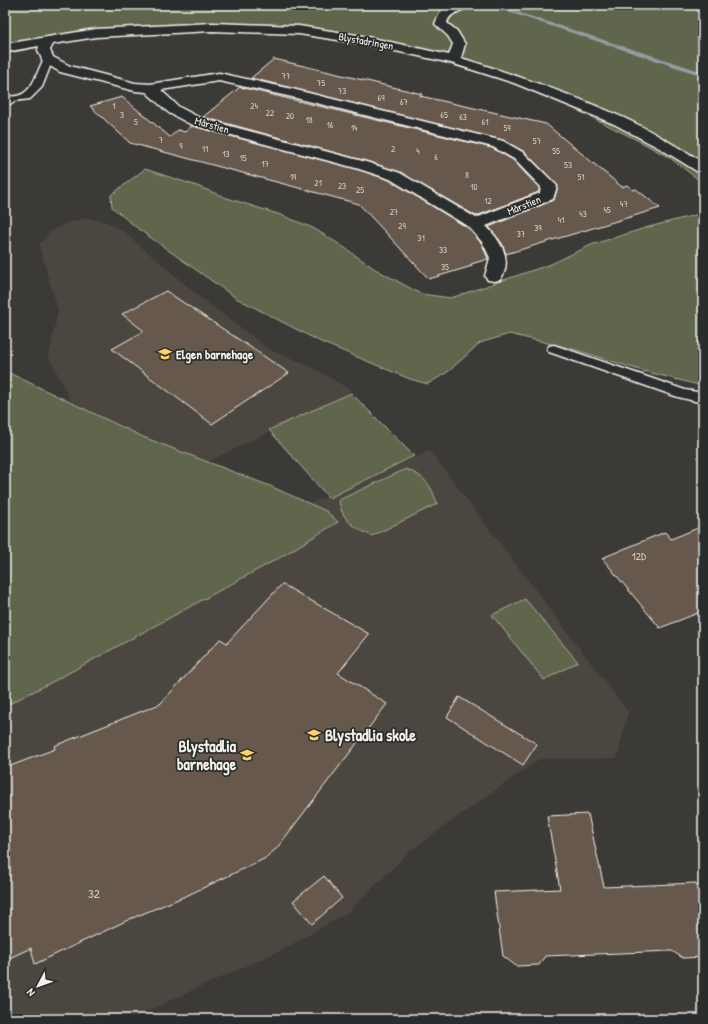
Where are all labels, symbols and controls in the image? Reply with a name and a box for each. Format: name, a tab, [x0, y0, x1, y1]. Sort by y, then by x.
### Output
street label: Blystadringen	[337, 29, 395, 53]
house number: 77	[282, 70, 291, 82]
house number: 75	[317, 77, 325, 89]
house number: 73	[338, 85, 346, 97]
house number: 69	[378, 92, 385, 104]
house number: 67	[400, 96, 409, 108]
house number: 1	[112, 100, 116, 112]
house number: 24	[250, 100, 258, 112]
house number: 22	[266, 107, 275, 119]
house number: 3	[120, 109, 124, 121]
house number: 65	[440, 109, 448, 121]
house number: 20	[286, 110, 294, 122]
house number: 63	[459, 111, 467, 123]
street label: Mårstien	[193, 113, 231, 137]
house number: 18	[305, 114, 313, 126]
house number: 5	[134, 116, 138, 128]
house number: 61	[482, 116, 488, 128]
house number: 16	[327, 119, 334, 131]
house number: 14	[351, 122, 358, 134]
house number: 59	[503, 122, 511, 134]
house number: 7	[159, 134, 164, 146]
house number: 57	[533, 135, 542, 147]
house number: 9	[179, 140, 183, 152]
house number: 11	[202, 143, 208, 155]
house number: 2	[391, 143, 396, 155]
house number: 4	[416, 145, 420, 157]
house number: 55	[552, 145, 560, 157]
house number: 13	[222, 148, 230, 160]
house number: 6	[434, 151, 438, 163]
house number: 15	[239, 152, 247, 164]
house number: 17	[261, 158, 269, 170]
house number: 53	[564, 159, 572, 171]
house number: 8	[465, 169, 469, 181]
house number: 19	[290, 171, 297, 183]
house number: 51	[577, 171, 585, 183]
house number: 21	[314, 177, 322, 189]
house number: 23	[338, 180, 346, 192]
house number: 10	[470, 181, 478, 193]
house number: 25	[356, 184, 364, 196]
street label: Mårstien	[505, 192, 543, 218]
house number: 12	[484, 195, 493, 207]
house number: 47	[620, 198, 628, 210]
house number: 45	[603, 204, 611, 216]
house number: 27	[390, 206, 399, 218]
house number: 43	[579, 208, 587, 220]
house number: 41	[558, 214, 564, 226]
house number: 29	[398, 220, 406, 232]
house number: 39	[534, 222, 542, 234]
house number: 37	[517, 228, 526, 240]
house number: 31	[417, 232, 425, 244]
house number: 33	[439, 244, 447, 256]
house number: 35	[441, 261, 449, 273]
place label: Elgen barnehage	[176, 345, 254, 364]
school or university icon: Elgen barnehage	[157, 346, 173, 362]
house number: 12D	[632, 549, 647, 563]
place label: Blystadlia skole	[325, 724, 417, 747]
school or university icon: Blystadlia skole	[306, 727, 322, 743]
place label: Blystadlia barnehage	[177, 735, 237, 776]
school or university icon: Blystadlia barnehage	[239, 747, 255, 763]
house number: 32	[88, 884, 100, 902]
north arrow	[18, 966, 58, 1006]
text: N	[23, 986, 38, 999]

